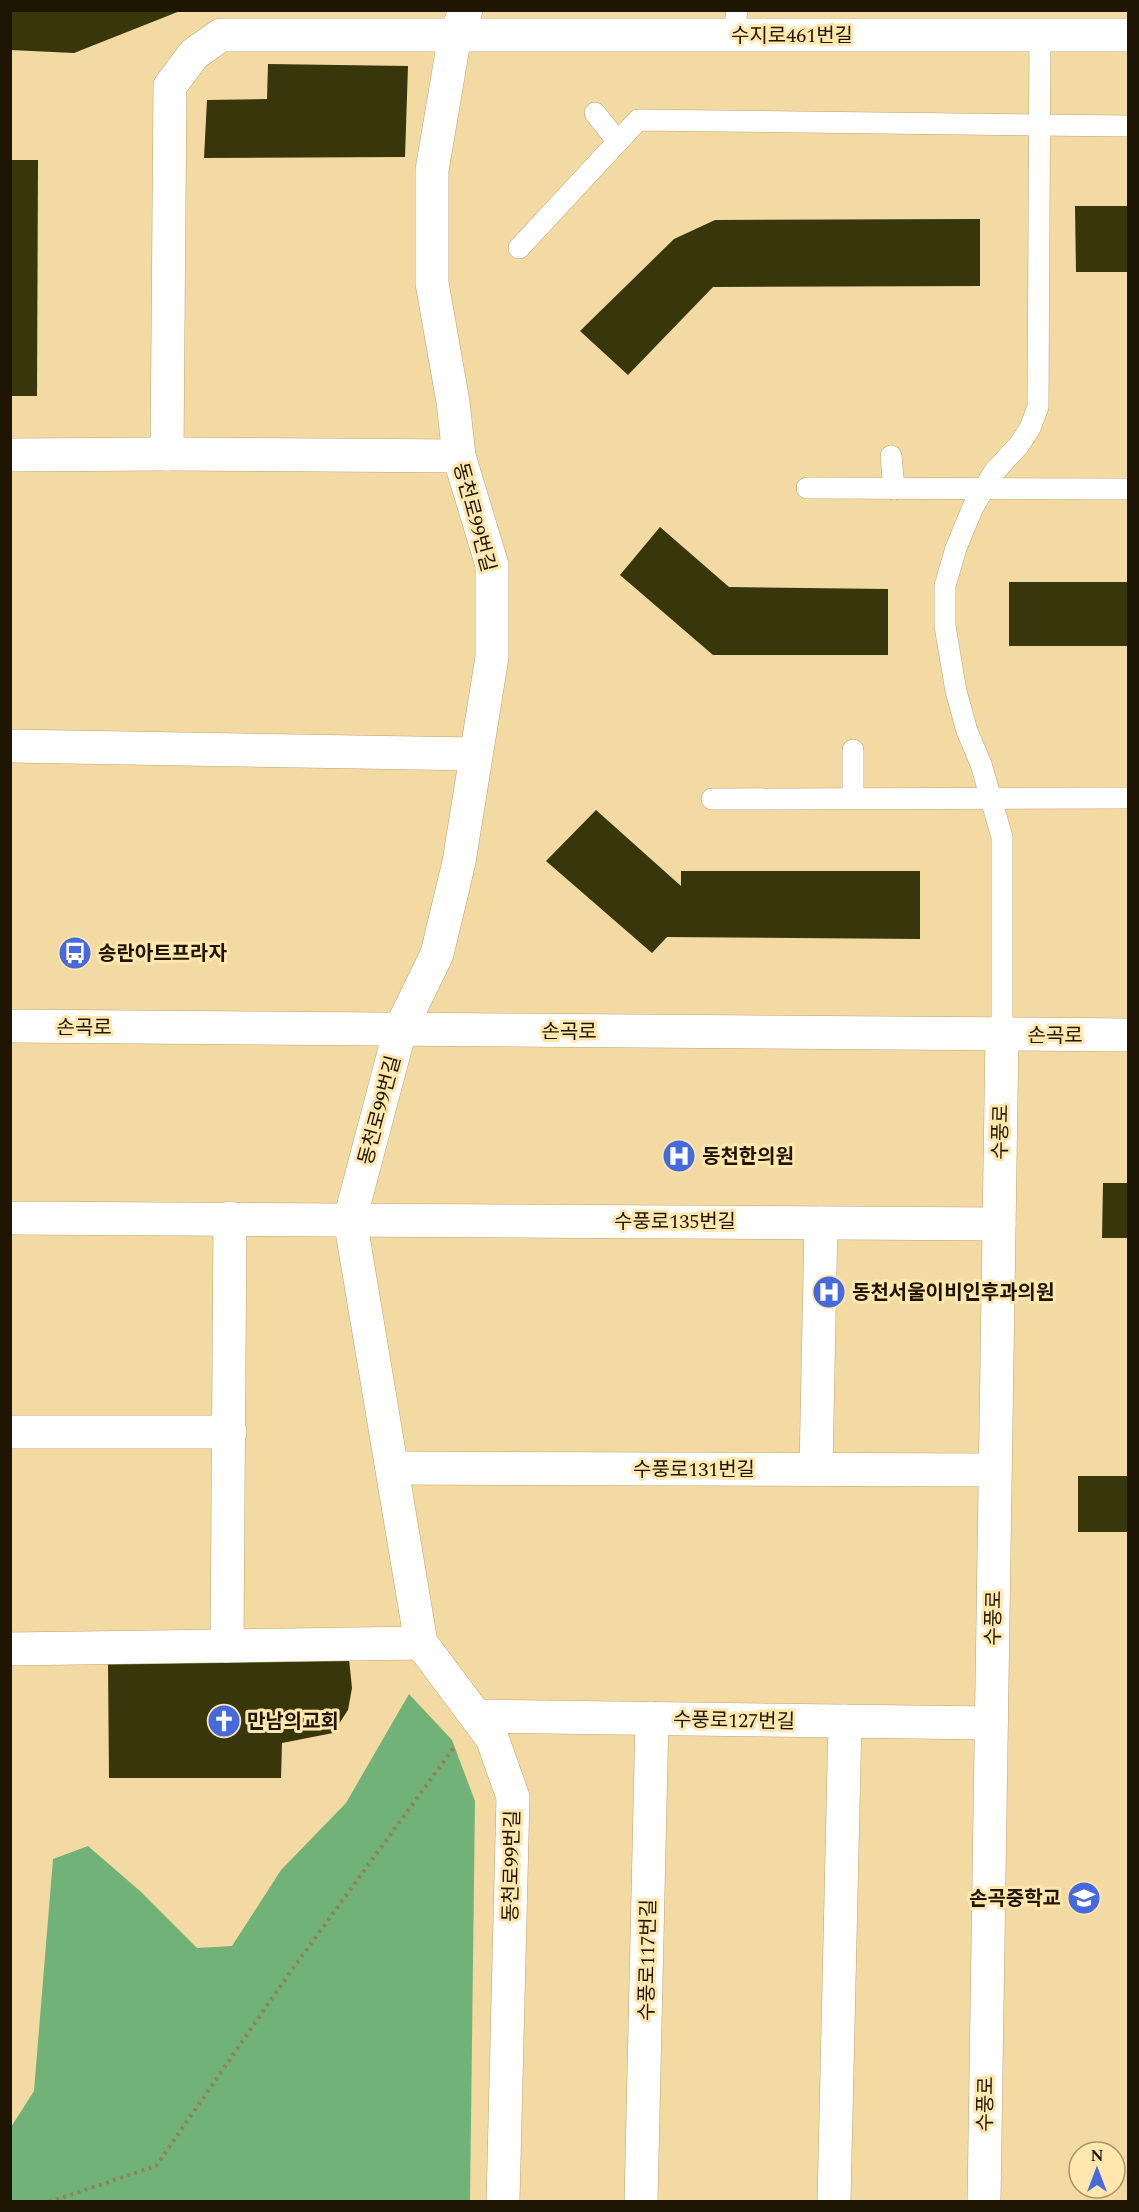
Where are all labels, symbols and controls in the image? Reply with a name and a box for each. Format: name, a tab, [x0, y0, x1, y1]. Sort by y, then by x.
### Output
street label: 수지로461번길	[731, 21, 853, 51]
street label: 동천로99번길	[445, 459, 503, 575]
bus stop icon: 송란아트프라자	[57, 935, 93, 971]
place label: 송란아트프라자	[98, 939, 227, 969]
street label: 손곡로	[56, 1013, 112, 1043]
street label: 손곡로	[541, 1017, 597, 1047]
street label: 손곡로	[1027, 1021, 1083, 1051]
street label: 동천로99번길	[351, 1052, 409, 1168]
street label: 수풍로	[986, 1104, 1016, 1160]
hospital icon: 동천한의원	[661, 1138, 697, 1174]
place label: 동천한의원	[702, 1142, 794, 1172]
street label: 수풍로135번길	[614, 1207, 736, 1237]
hospital icon: 동천서울이비인후과의원	[811, 1274, 847, 1310]
place label: 동천서울이비인후과의원	[852, 1278, 1054, 1308]
street label: 수풍로131번길	[633, 1455, 755, 1485]
street label: 수풍로	[979, 1590, 1009, 1646]
church icon: 만남의교회	[206, 1703, 242, 1739]
street label: 수풍로127번길	[673, 1705, 795, 1737]
place label: 만남의교회	[247, 1707, 339, 1737]
street label: 동천로99번길	[496, 1810, 528, 1922]
school or university icon: 손곡중학교	[1066, 1880, 1102, 1916]
place label: 손곡중학교	[969, 1884, 1061, 1914]
street label: 수풍로117번길	[632, 1899, 664, 2021]
street label: 수풍로	[971, 2076, 1001, 2132]
north arrow	[1067, 2140, 1127, 2200]
text: N	[1090, 2144, 1104, 2168]

